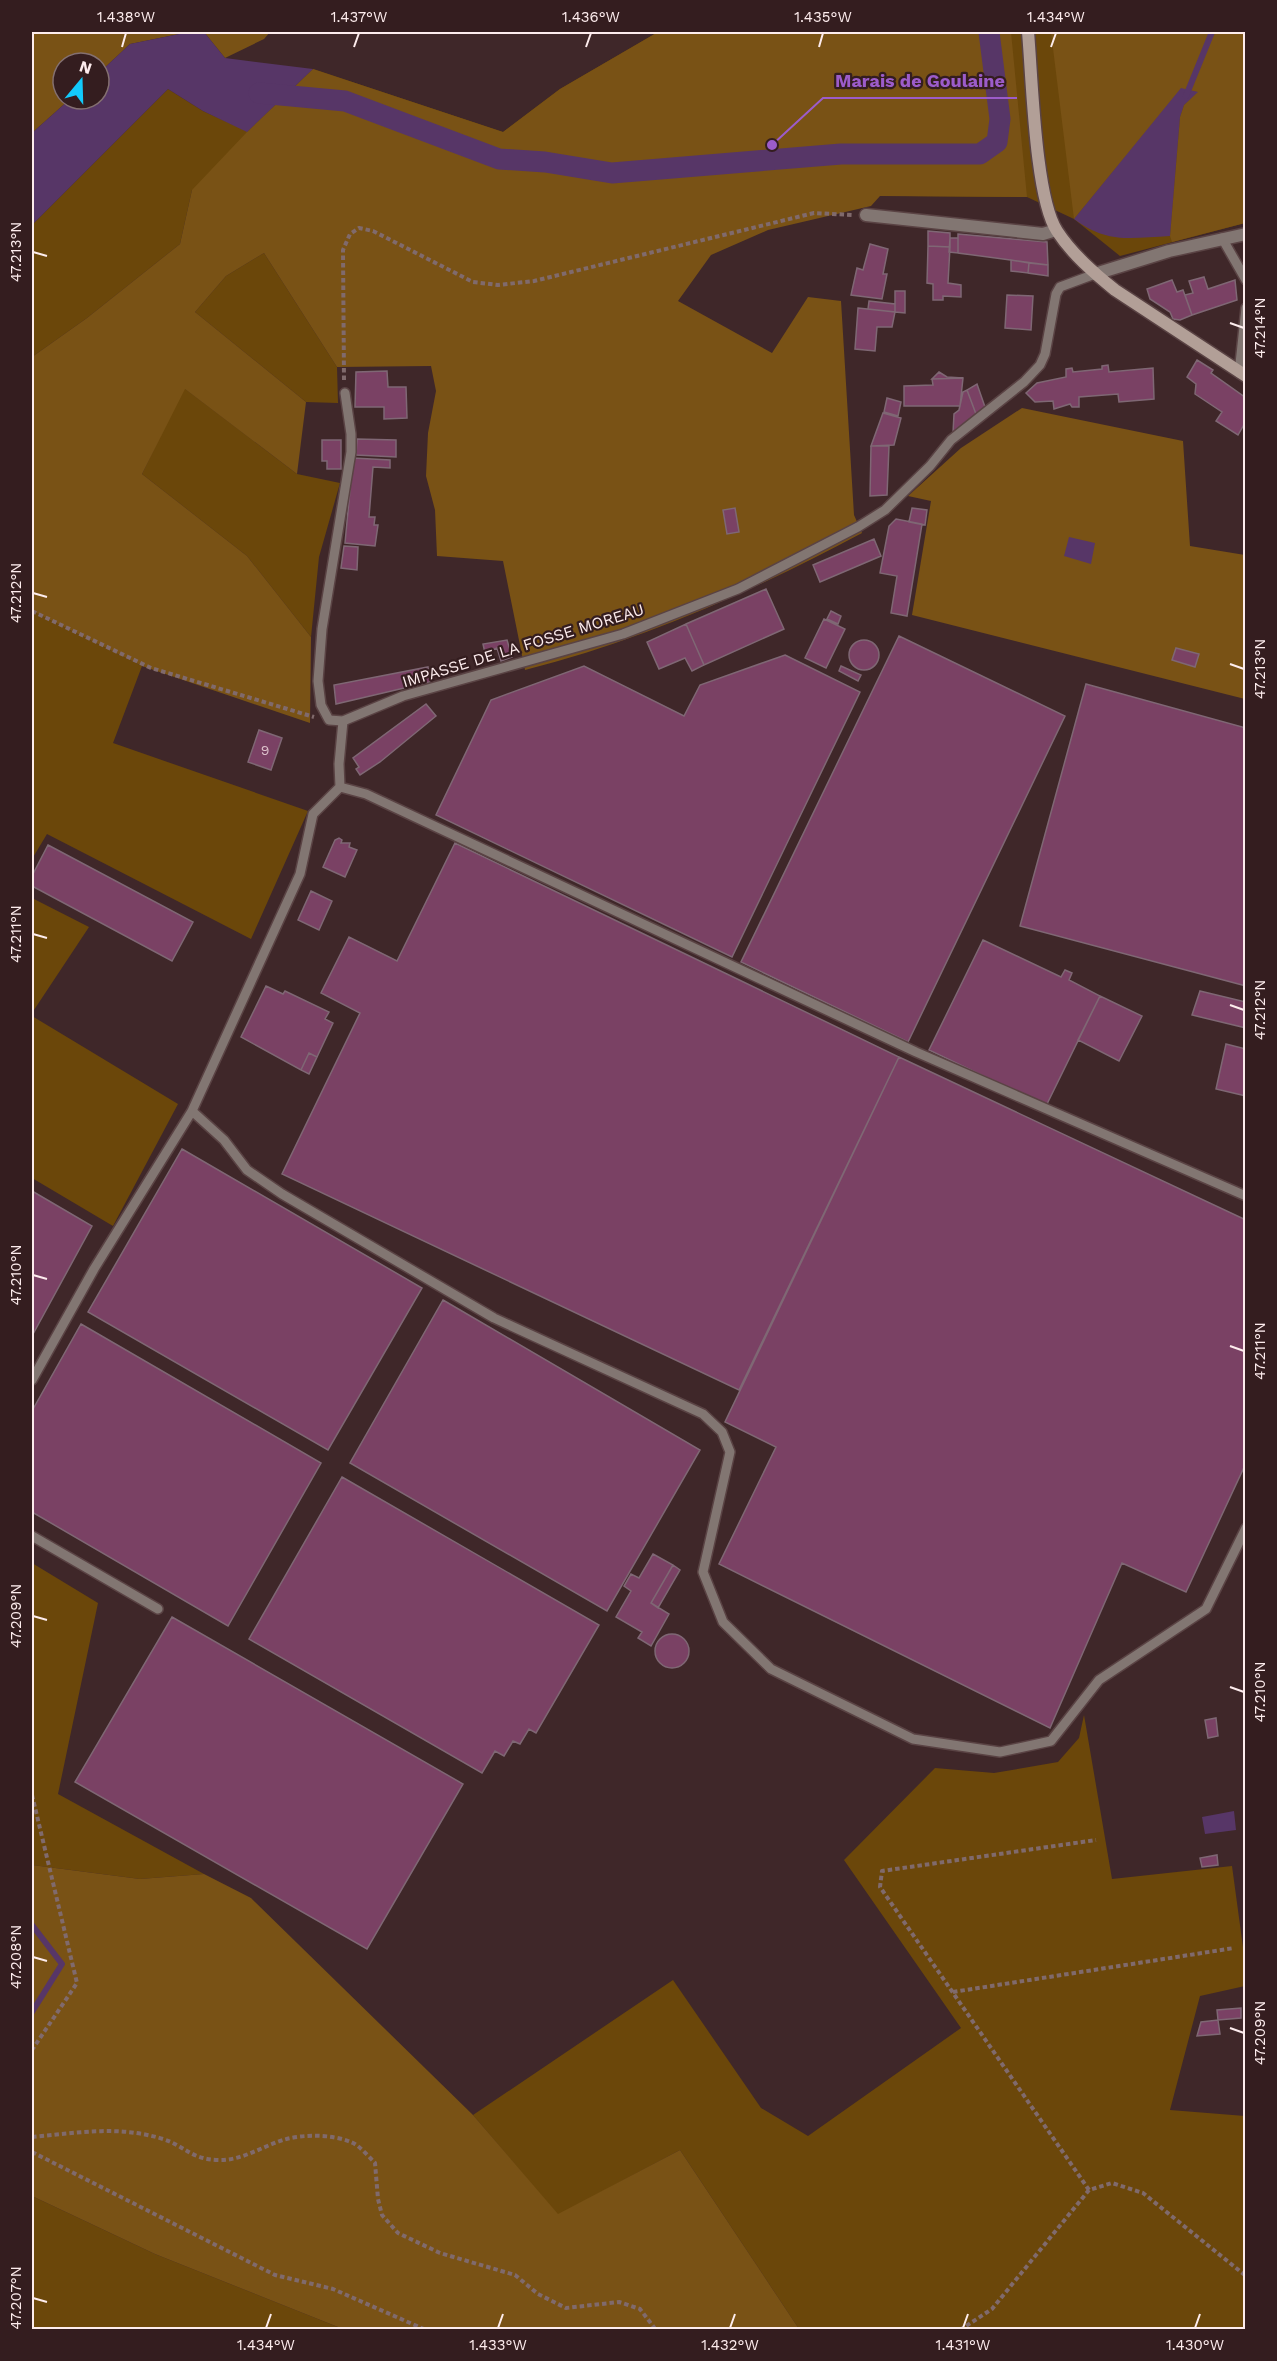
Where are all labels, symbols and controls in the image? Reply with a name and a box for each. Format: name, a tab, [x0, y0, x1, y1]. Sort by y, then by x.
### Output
text: 1.438°W	[97, 8, 155, 26]
text: 1.437°W	[331, 8, 387, 26]
text: 1.436°W	[562, 8, 620, 26]
text: 1.435°W	[794, 8, 852, 26]
text: 1.434°W	[1027, 8, 1085, 26]
north arrow	[51, 51, 111, 111]
text: N	[77, 56, 94, 78]
callout: Marais de Goulaine	[823, 62, 1017, 98]
text: Marais de Goulaine	[835, 70, 1005, 91]
text: 47.213°N	[7, 222, 25, 282]
text: 47.214°N	[1251, 297, 1269, 359]
text: 47.212°N	[7, 563, 25, 623]
street label: IMPASSE DE LA FOSSE MOREAU	[400, 600, 646, 691]
text: 47.213°N	[1251, 639, 1269, 699]
house number: 9	[261, 742, 269, 758]
text: 47.211°N	[7, 905, 25, 963]
text: 47.212°N	[1251, 980, 1269, 1040]
text: 47.210°N	[7, 1244, 25, 1306]
text: 47.211°N	[1251, 1322, 1269, 1380]
text: 47.209°N	[7, 1584, 25, 1648]
text: 47.210°N	[1251, 1661, 1269, 1723]
text: 47.208°N	[7, 1925, 25, 1989]
text: 47.209°N	[1251, 2001, 1269, 2065]
text: 47.207°N	[7, 2266, 25, 2330]
text: 1.434°W	[237, 2336, 295, 2354]
text: 1.433°W	[469, 2336, 527, 2354]
text: 1.432°W	[701, 2336, 759, 2354]
text: 1.431°W	[936, 2336, 990, 2354]
text: 1.430°W	[1166, 2336, 1224, 2354]

